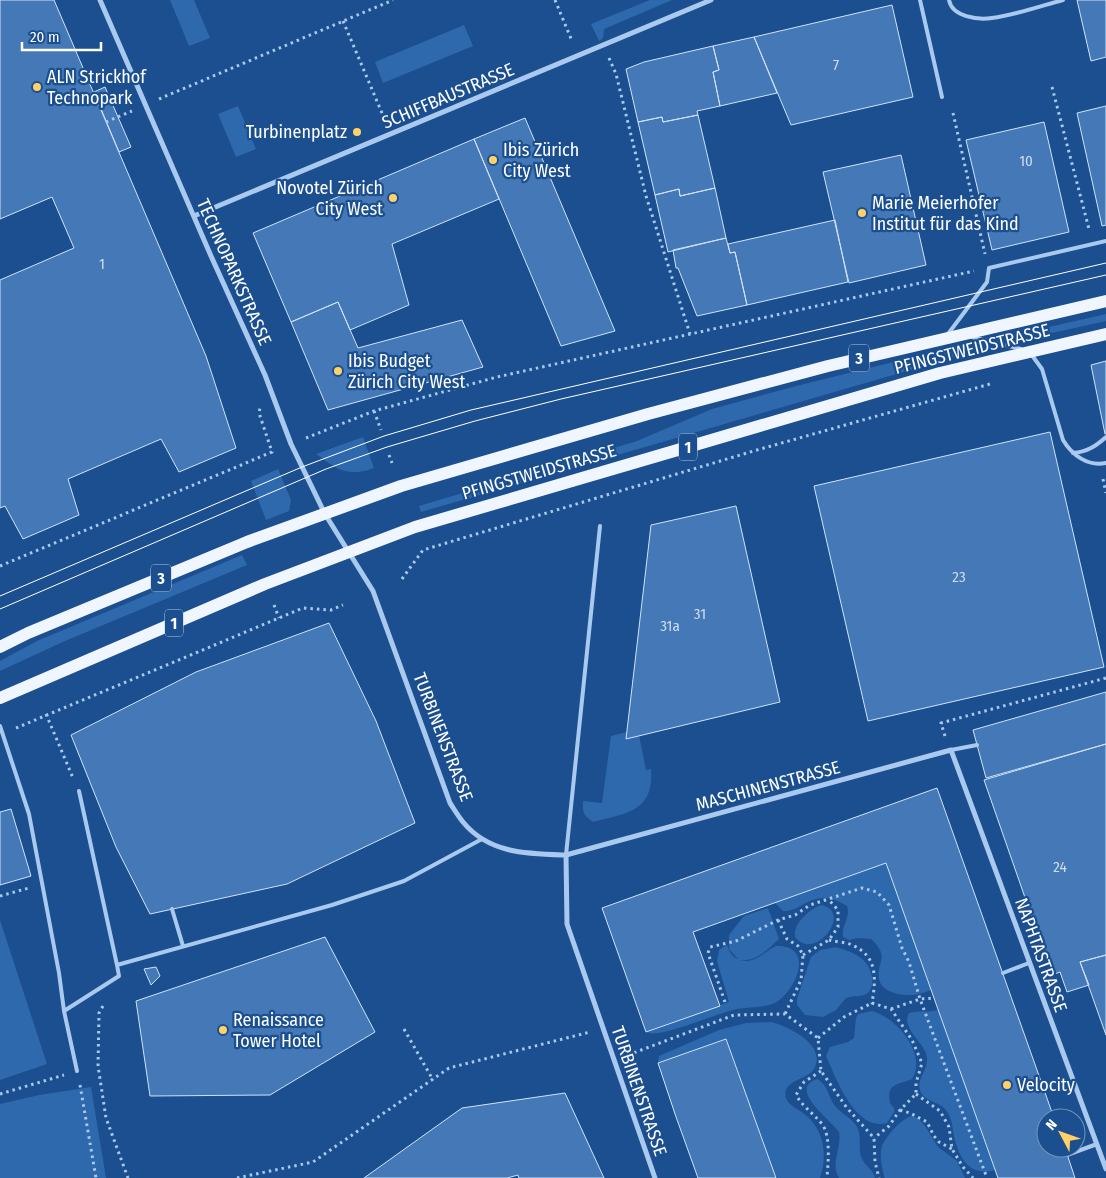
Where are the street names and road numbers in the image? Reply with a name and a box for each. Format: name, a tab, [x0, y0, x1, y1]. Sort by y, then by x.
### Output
street label: SCHIFFBAUSTRASSE	[379, 58, 517, 134]
street label: TECHNOPARKSTRASSE	[192, 195, 276, 349]
street label: PFINGSTWEIDSTRASSE	[892, 319, 1052, 379]
road number: 3	[849, 344, 869, 372]
road number: 1	[679, 434, 697, 461]
street label: PFINGSTWEIDSTRASSE	[459, 439, 619, 505]
road number: 3	[151, 564, 171, 592]
road number: 1	[165, 610, 183, 636]
street label: TURBINENSTRASSE	[408, 670, 478, 804]
street label: MASCHINENSTRASSE	[693, 756, 843, 816]
street label: NAPHTASTRASSE	[1010, 895, 1072, 1015]
street label: TURBINENSTRASSE	[606, 1023, 672, 1159]

